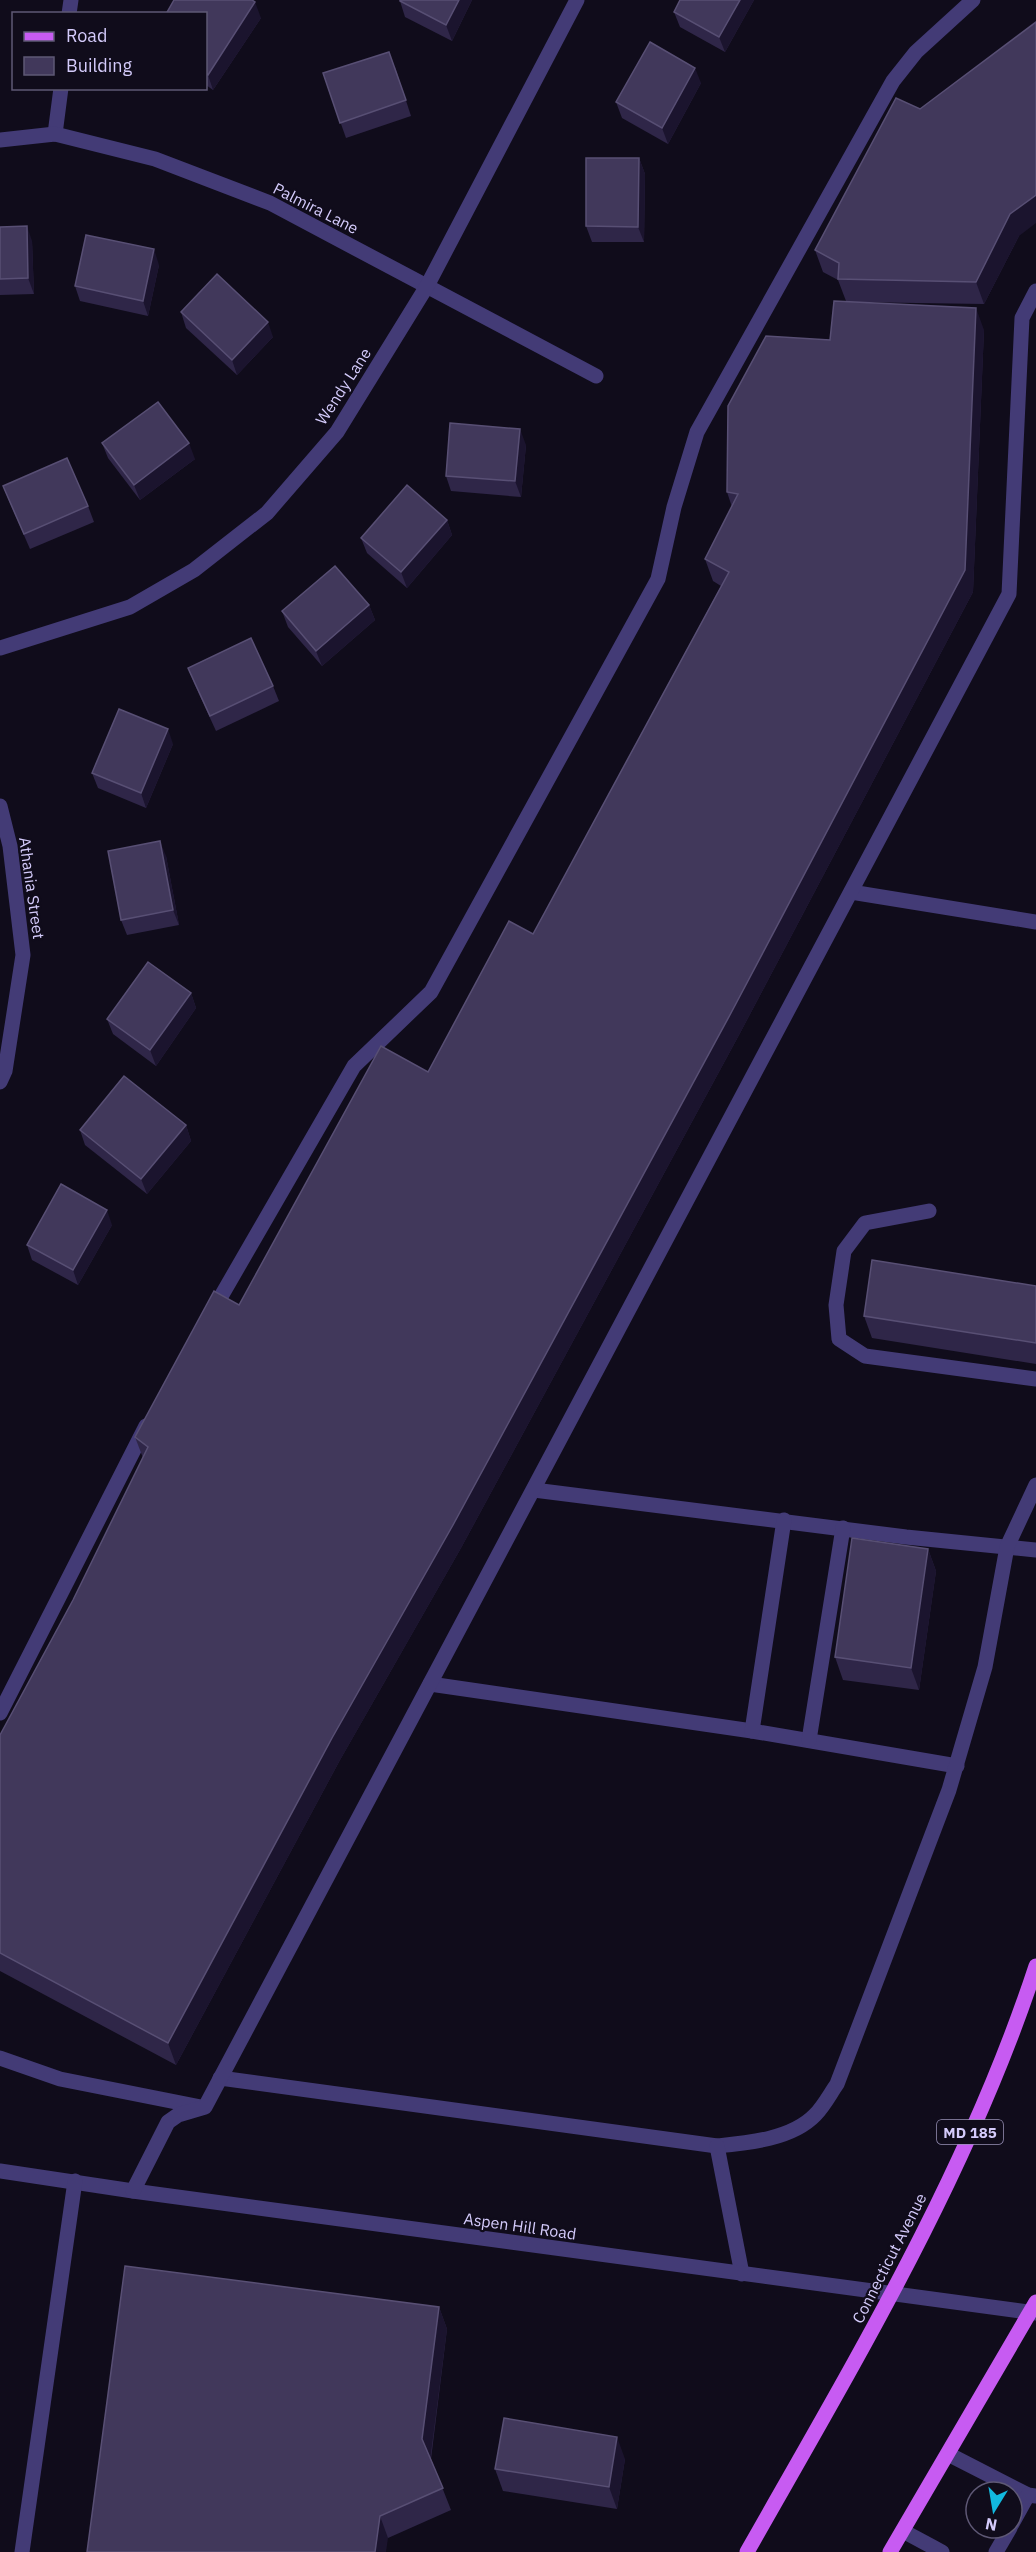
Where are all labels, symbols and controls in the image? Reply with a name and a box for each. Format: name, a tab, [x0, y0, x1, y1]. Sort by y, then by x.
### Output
legend	[12, 12, 207, 90]
text: Road	[66, 24, 107, 47]
text: Building	[66, 54, 133, 77]
street label: Palmira Lane	[270, 178, 362, 238]
street label: Wendy Lane	[311, 344, 375, 428]
street label: Athania Street	[15, 836, 49, 940]
road number: MD 185	[937, 2120, 1003, 2144]
street label: Connecticut Avenue	[848, 2189, 931, 2326]
street label: Aspen Hill Road	[462, 2208, 578, 2244]
north arrow	[964, 2480, 1024, 2540]
text: N	[984, 2514, 999, 2536]

